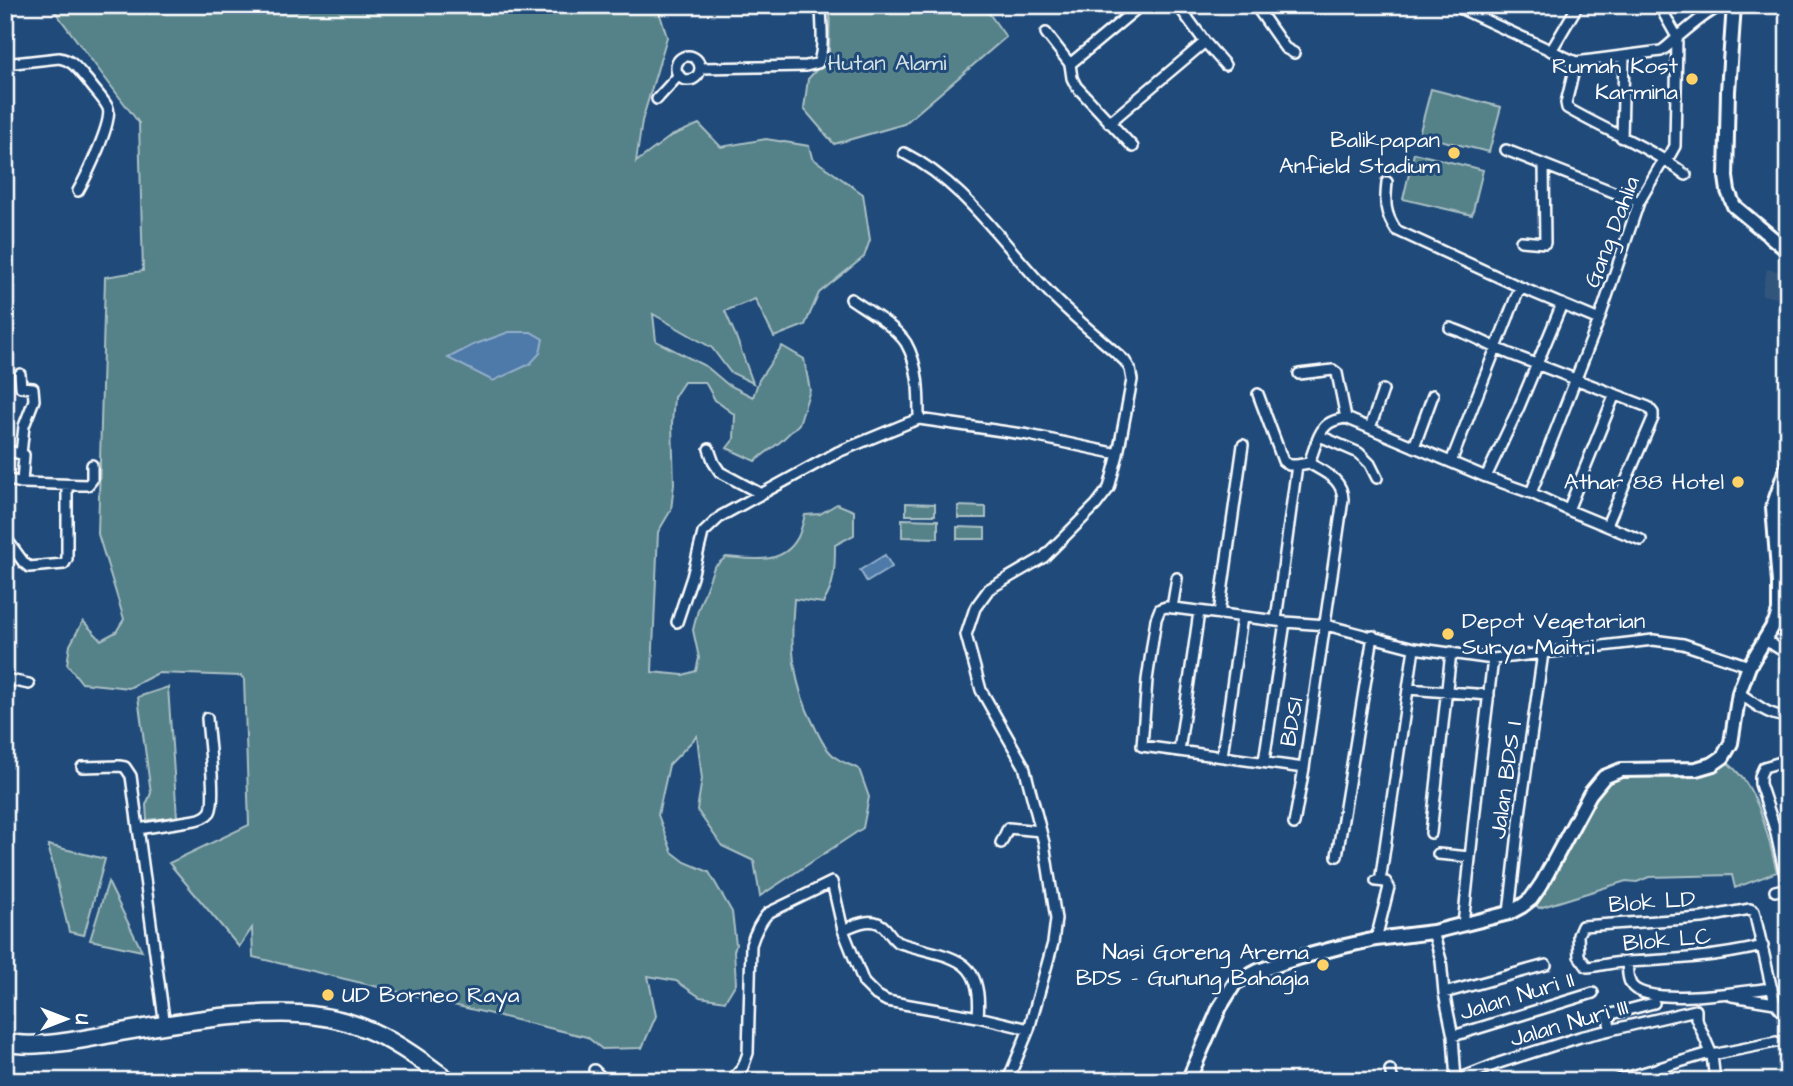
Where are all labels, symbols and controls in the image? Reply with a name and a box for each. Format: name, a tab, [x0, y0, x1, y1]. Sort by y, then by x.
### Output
park label: Hutan Alami	[828, 47, 947, 79]
place label: Rumah Kost Karmina	[1552, 50, 1679, 108]
marker: Rumah Kost Karmina	[1684, 71, 1700, 87]
place label: Balikpapan Anfield Stadium	[1279, 124, 1440, 182]
marker: Balikpapan Anfield Stadium	[1446, 145, 1462, 161]
street label: Gang Dahlia	[1576, 171, 1649, 293]
place label: Athar 88 Hotel	[1564, 466, 1724, 498]
marker: Athar 88 Hotel	[1730, 474, 1746, 490]
place label: Depot Vegetarian Surya Maitri	[1462, 605, 1645, 664]
marker: Depot Vegetarian Surya Maitri	[1440, 626, 1456, 642]
street label: BDS1	[1272, 695, 1312, 749]
street label: Jalan BDS I	[1482, 719, 1530, 841]
street label: Blok LD	[1607, 883, 1697, 921]
street label: Blok LC	[1622, 920, 1712, 960]
place label: Nasi Goreng Arema BDS - Gunung Bahagia	[1076, 936, 1309, 995]
marker: Nasi Goreng Arema BDS - Gunung Bahagia	[1315, 957, 1331, 973]
street label: Jalan Nuri II	[1456, 963, 1578, 1029]
place label: UD Borneo Raya	[342, 979, 520, 1012]
north arrow	[32, 984, 102, 1054]
marker: UD Borneo Raya	[320, 987, 336, 1003]
street label: Jalan Nuri III	[1506, 991, 1632, 1055]
text: U	[68, 1014, 95, 1025]

